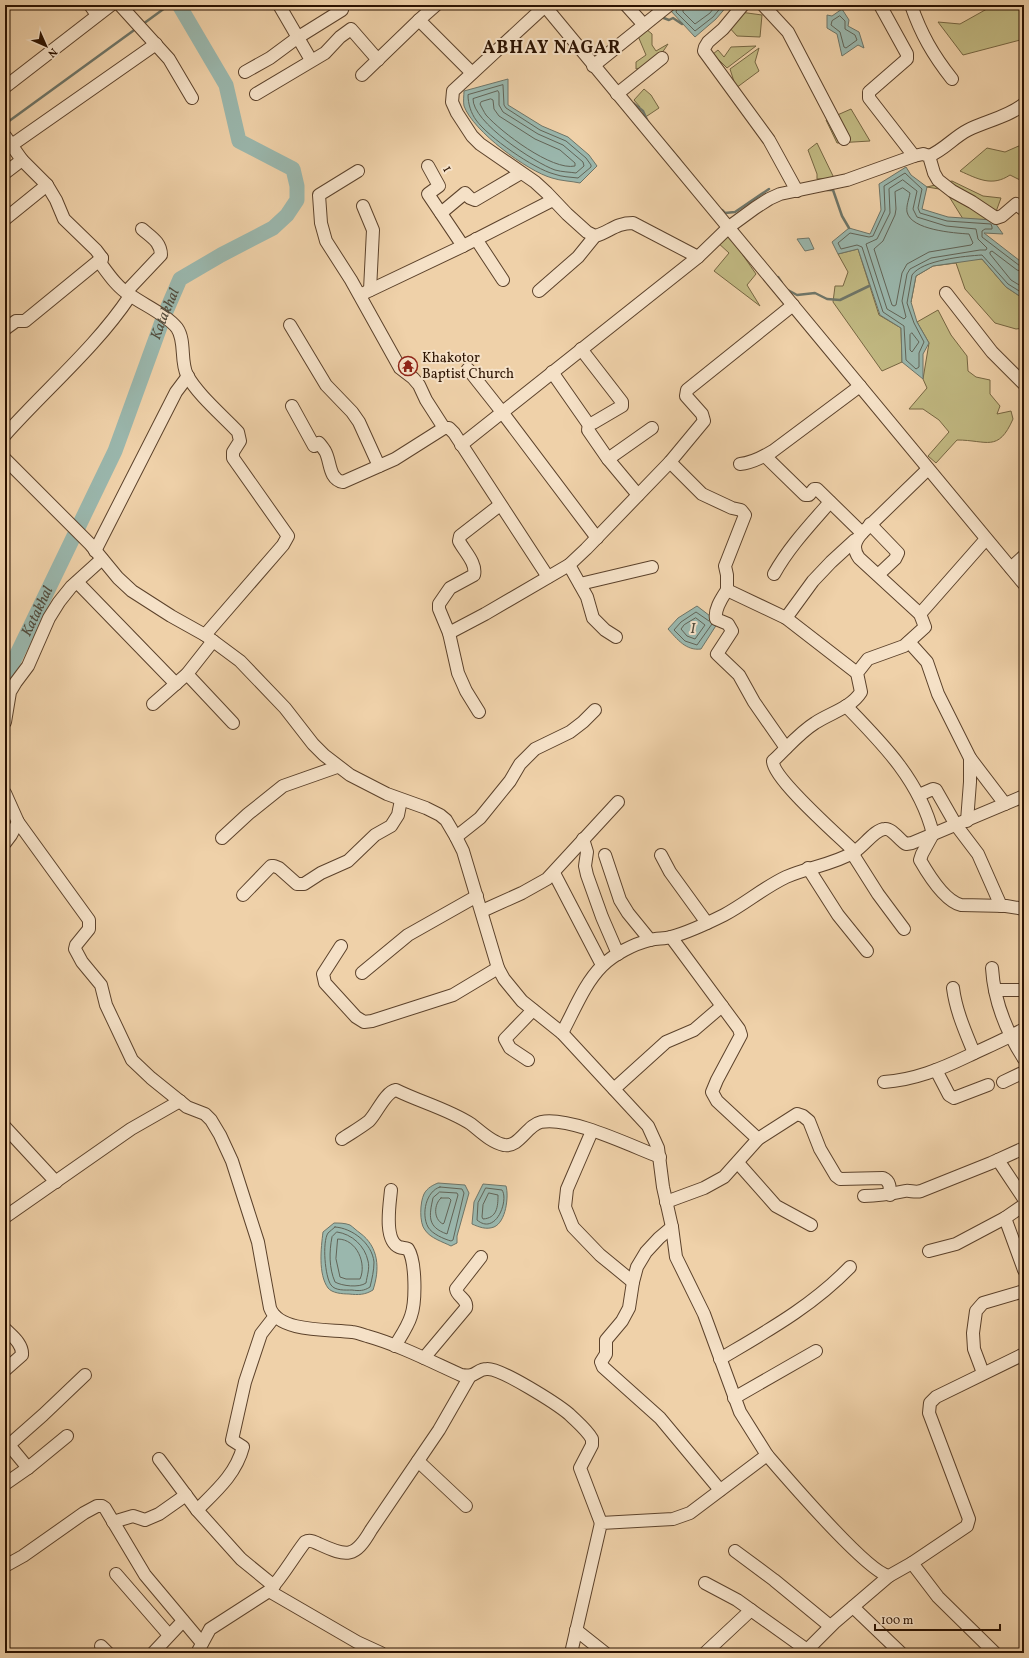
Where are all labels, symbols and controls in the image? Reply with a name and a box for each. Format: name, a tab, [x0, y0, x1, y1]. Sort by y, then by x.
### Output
north arrow	[26, 26, 66, 66]
district label: ABHAY NAGAR	[483, 36, 621, 61]
text: N	[44, 44, 60, 60]
street label: 1	[437, 162, 457, 176]
water label: Katakhal	[146, 285, 185, 343]
place label: Khakotor Baptist Church	[422, 349, 514, 384]
temple icon: Khakotor Baptist Church	[397, 355, 419, 377]
water label: Katakhal	[16, 583, 59, 640]
water label: I	[690, 619, 696, 640]
scale bar	[875, 1606, 1000, 1632]
text: 100 m	[881, 1613, 914, 1629]

